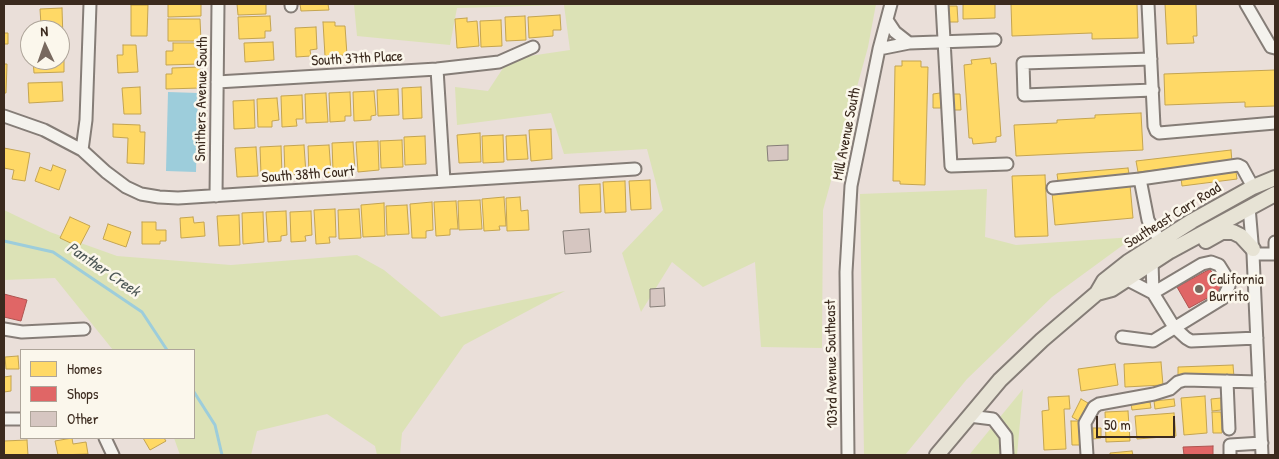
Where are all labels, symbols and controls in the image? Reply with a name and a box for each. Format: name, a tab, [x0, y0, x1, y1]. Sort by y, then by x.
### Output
north arrow	[20, 20, 70, 70]
text: N	[40, 21, 48, 40]
street label: Smithers Avenue South	[192, 36, 212, 162]
street label: South 37th Place	[311, 48, 403, 70]
street label: Mill Avenue South	[829, 86, 865, 182]
street label: South 38th Court	[261, 163, 355, 187]
street label: Southeast Carr Road	[1121, 179, 1225, 253]
water label: Panther Creek	[63, 239, 143, 301]
place label: California Burrito	[1209, 271, 1264, 306]
marker: California Burrito	[1193, 283, 1205, 295]
street label: 103rd Avenue Southeast	[822, 300, 842, 428]
legend	[20, 349, 195, 439]
text: Homes	[67, 358, 102, 379]
text: Shops	[67, 383, 98, 404]
scale bar	[1099, 406, 1178, 438]
text: Other	[67, 408, 99, 429]
text: 50 m	[1104, 414, 1131, 435]

